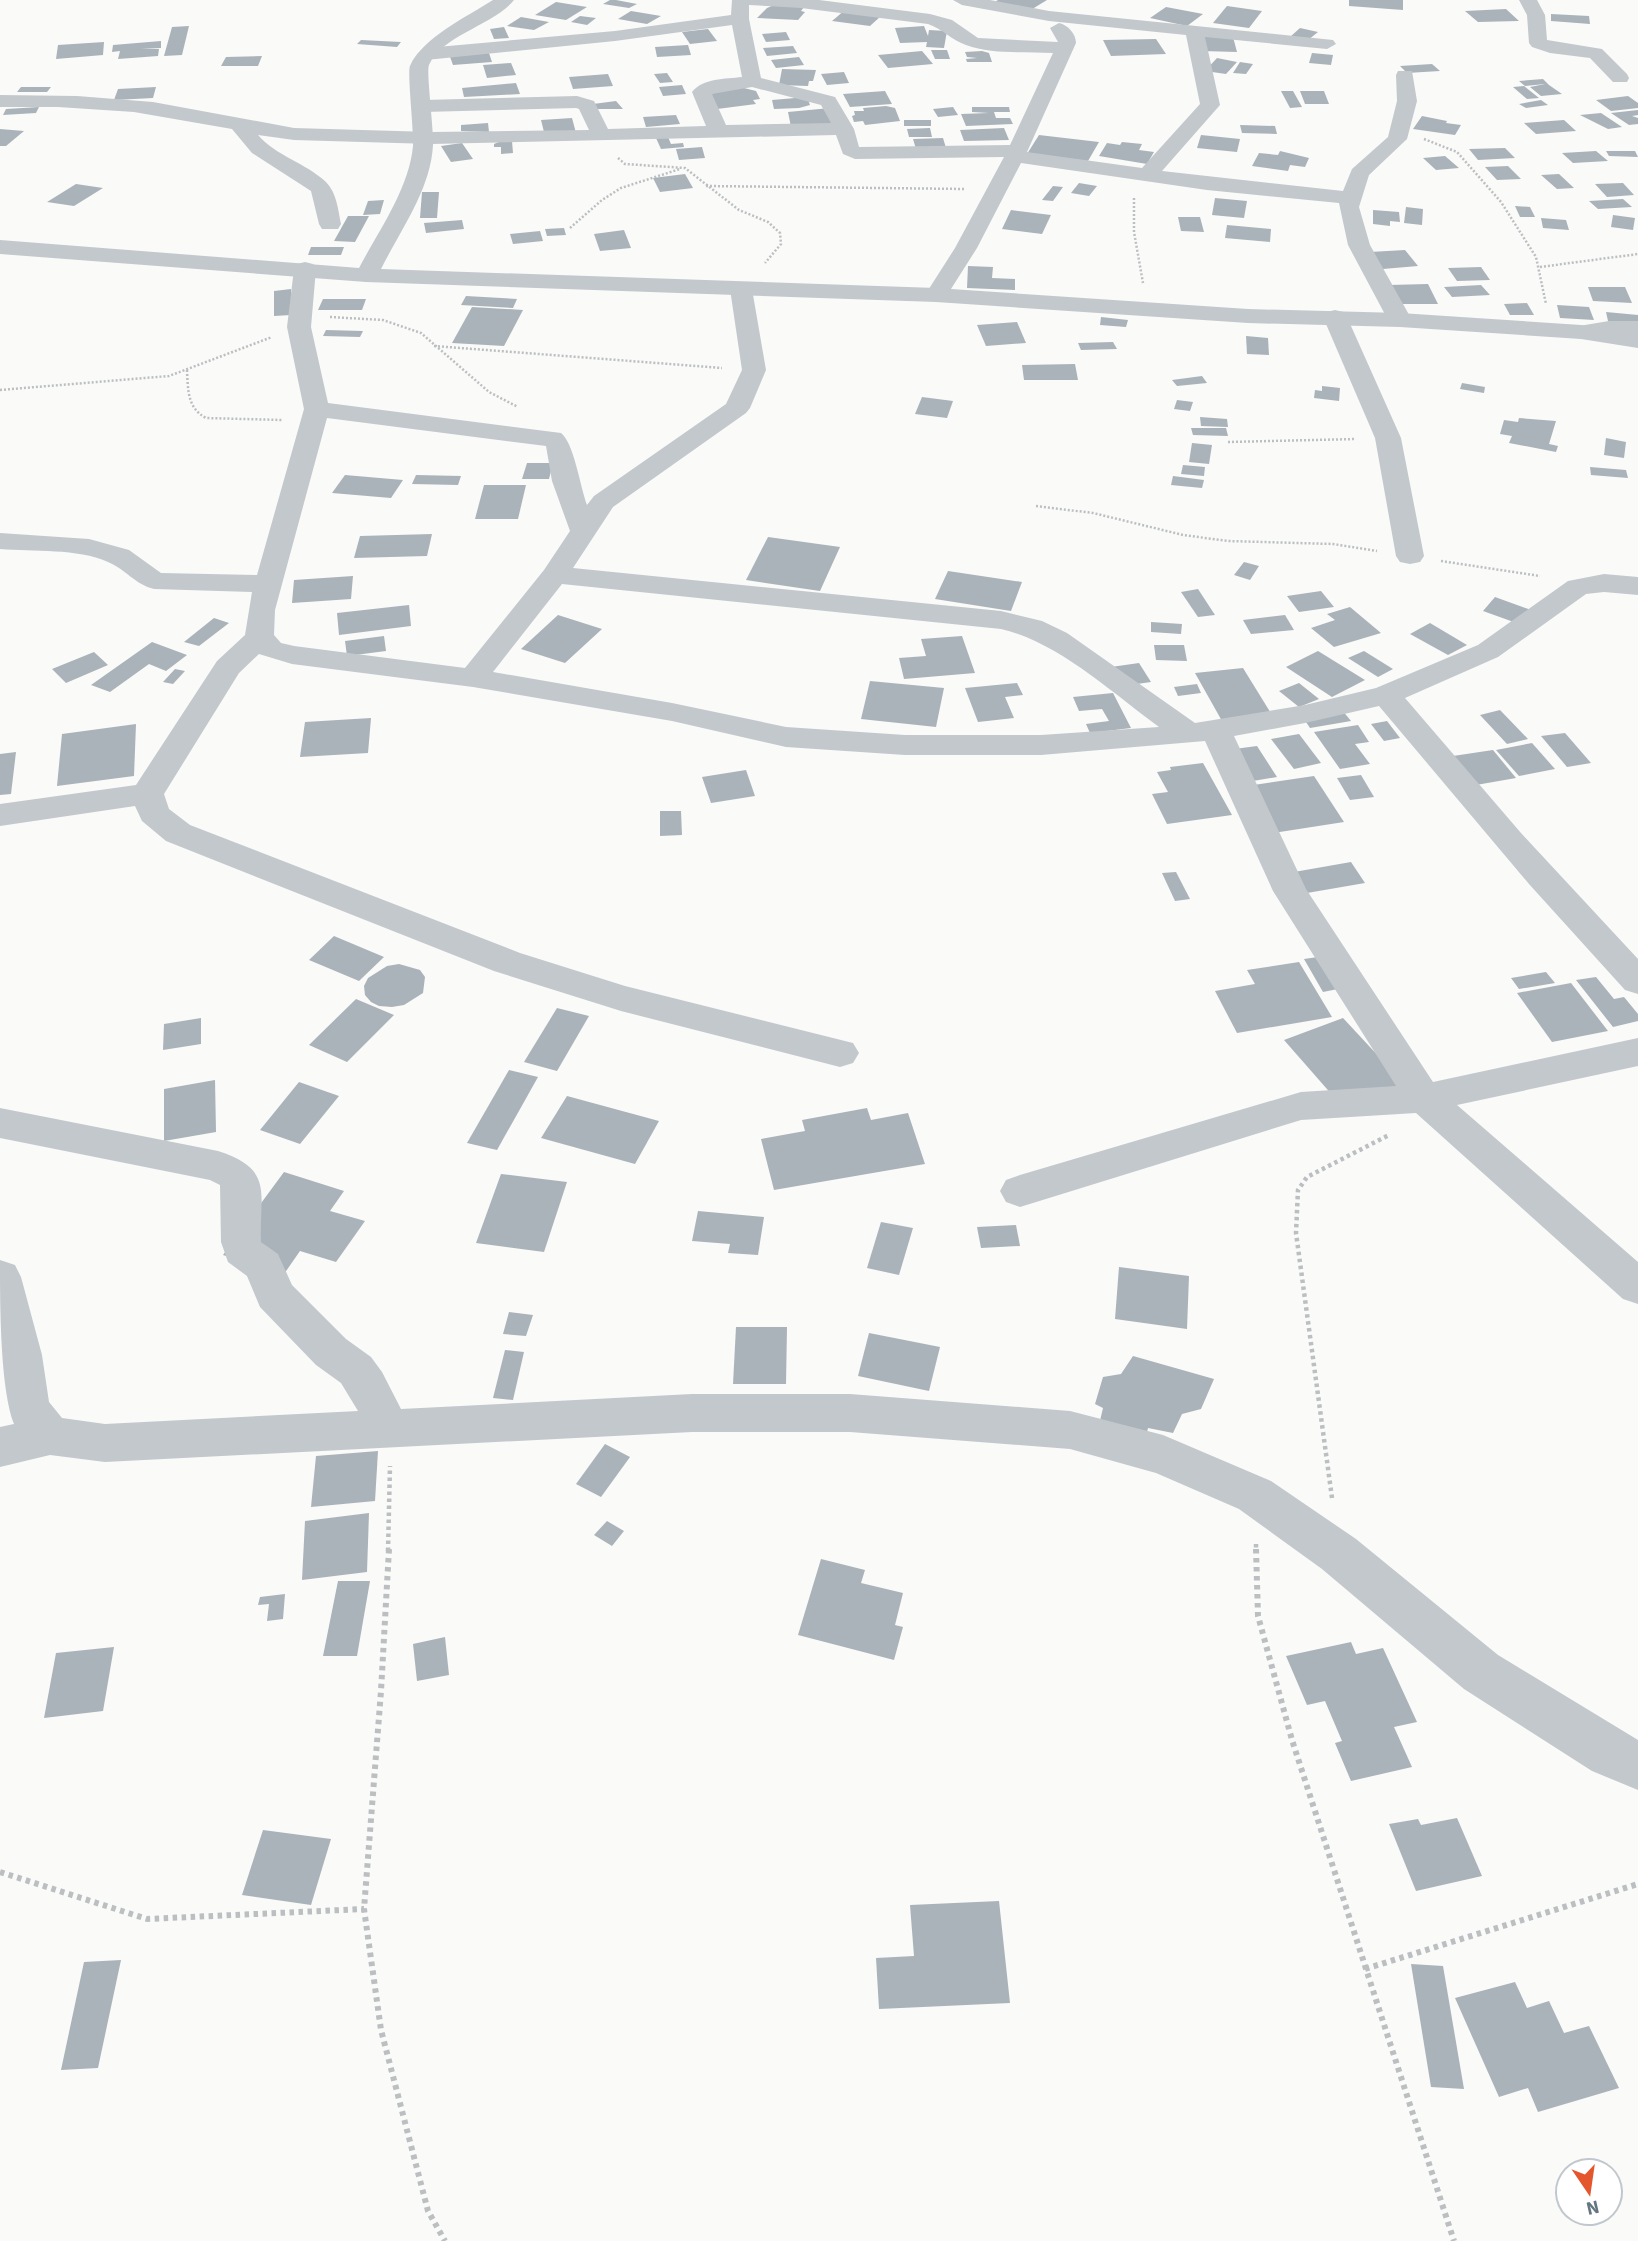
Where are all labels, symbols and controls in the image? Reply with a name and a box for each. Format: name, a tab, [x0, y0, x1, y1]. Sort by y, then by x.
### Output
north arrow	[1554, 2157, 1624, 2227]
text: N	[1583, 2193, 1602, 2222]

